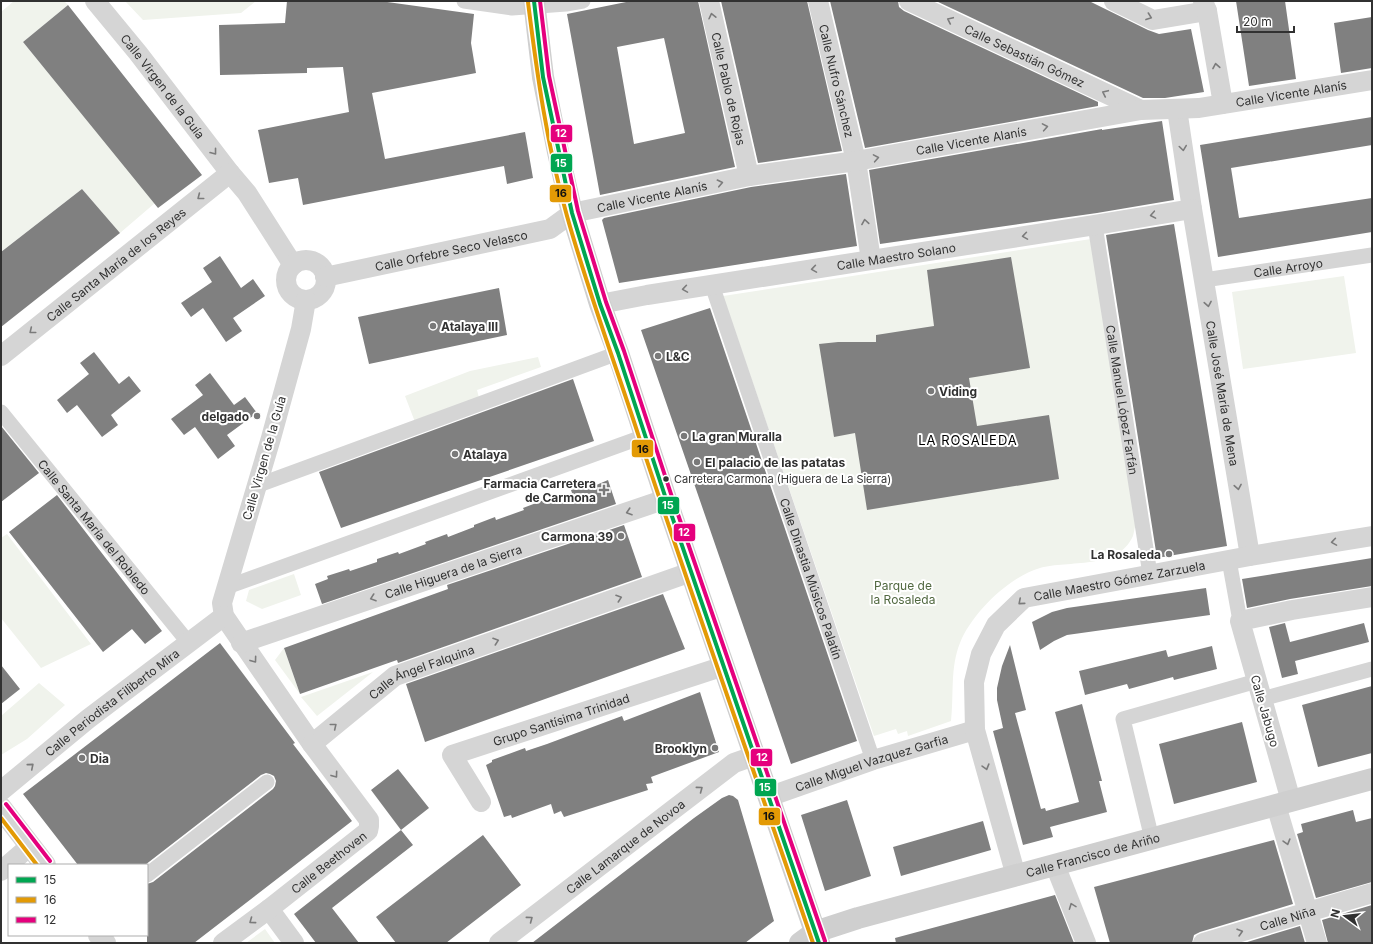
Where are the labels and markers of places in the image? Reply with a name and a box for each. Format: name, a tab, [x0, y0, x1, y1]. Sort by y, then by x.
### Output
place label: Atalaya III	[441, 319, 498, 334]
marker: Atalaya III	[428, 321, 438, 331]
place label: L&C	[666, 349, 690, 364]
marker: L&C	[653, 351, 663, 361]
place label: Viding	[939, 384, 977, 399]
marker: Viding	[926, 386, 936, 396]
place label: delgado	[202, 409, 249, 424]
marker: delgado	[252, 411, 262, 421]
place label: La gran Muralla	[692, 429, 782, 444]
marker: La gran Muralla	[679, 431, 689, 441]
place label: Atalaya	[463, 447, 507, 462]
marker: Atalaya	[450, 449, 460, 459]
place label: El palacio de las patatas	[705, 455, 846, 470]
marker: El palacio de las patatas	[692, 457, 702, 467]
place label: Carretera Carmona (Higuera de La Sierra)	[674, 472, 891, 486]
marker: Carretera Carmona (Higuera de La Sierra)	[661, 474, 671, 484]
place label: Farmacia Carretera de Carmona	[484, 476, 596, 505]
marker: Farmacia Carretera de Carmona	[599, 485, 609, 495]
place label: Carmona 39	[541, 529, 613, 544]
marker: Carmona 39	[616, 531, 626, 541]
place label: La Rosaleda	[1091, 547, 1161, 562]
marker: La Rosaleda	[1164, 549, 1174, 559]
place label: Brooklyn	[655, 741, 707, 756]
marker: Brooklyn	[710, 743, 720, 753]
place label: Dia	[90, 751, 109, 766]
marker: Dia	[77, 753, 87, 763]

